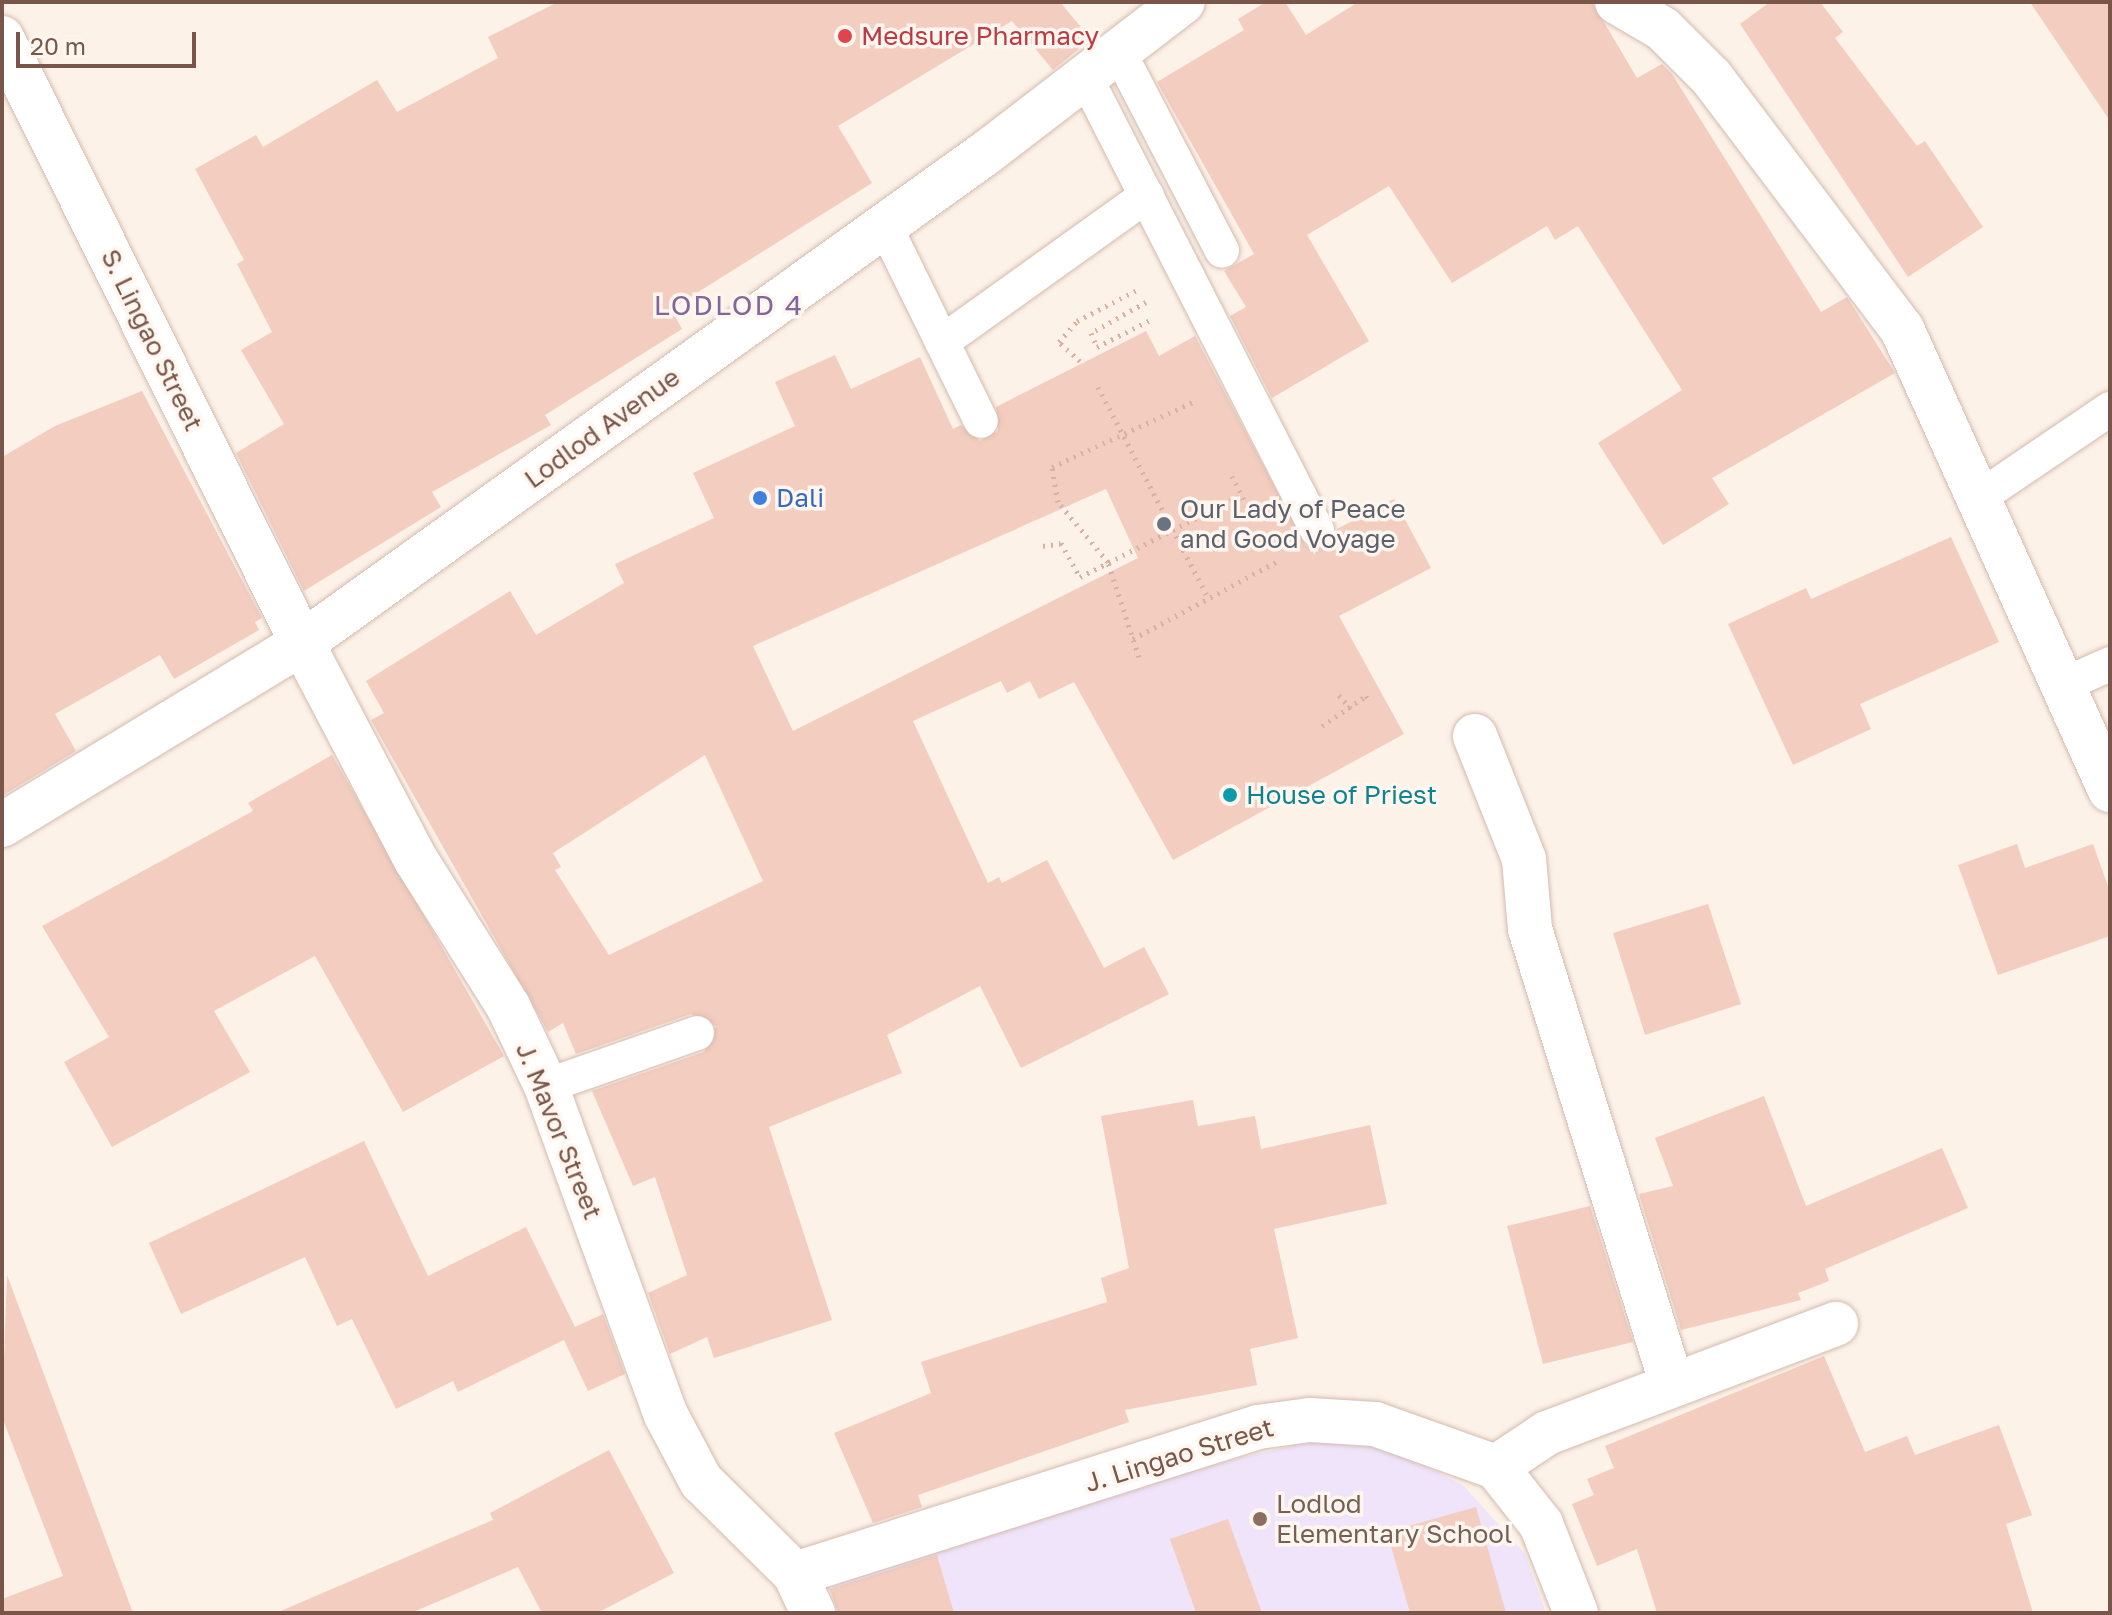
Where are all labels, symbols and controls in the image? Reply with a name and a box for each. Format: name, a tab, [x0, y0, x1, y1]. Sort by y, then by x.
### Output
scale bar	[20, 16, 200, 66]
place label: Medsure Pharmacy	[861, 20, 1099, 52]
marker: Medsure Pharmacy	[836, 27, 854, 45]
text: 20 m	[30, 31, 86, 60]
street label: S. Lingao Street	[95, 244, 209, 436]
district label: LODLOD 4	[654, 288, 804, 322]
street label: Lodlod Avenue	[518, 361, 686, 495]
place label: Dali	[776, 482, 824, 514]
marker: Dali	[751, 489, 769, 507]
place label: Our Lady of Peace and Good Voyage	[1180, 493, 1406, 554]
marker: Our Lady of Peace and Good Voyage	[1155, 515, 1173, 533]
place label: House of Priest	[1246, 779, 1437, 811]
marker: House of Priest	[1221, 786, 1239, 804]
street label: J. Mavor Street	[509, 1038, 609, 1224]
street label: J. Lingao Street	[1081, 1412, 1277, 1498]
place label: Lodlod Elementary School	[1276, 1488, 1512, 1550]
marker: Lodlod Elementary School	[1251, 1510, 1269, 1528]

